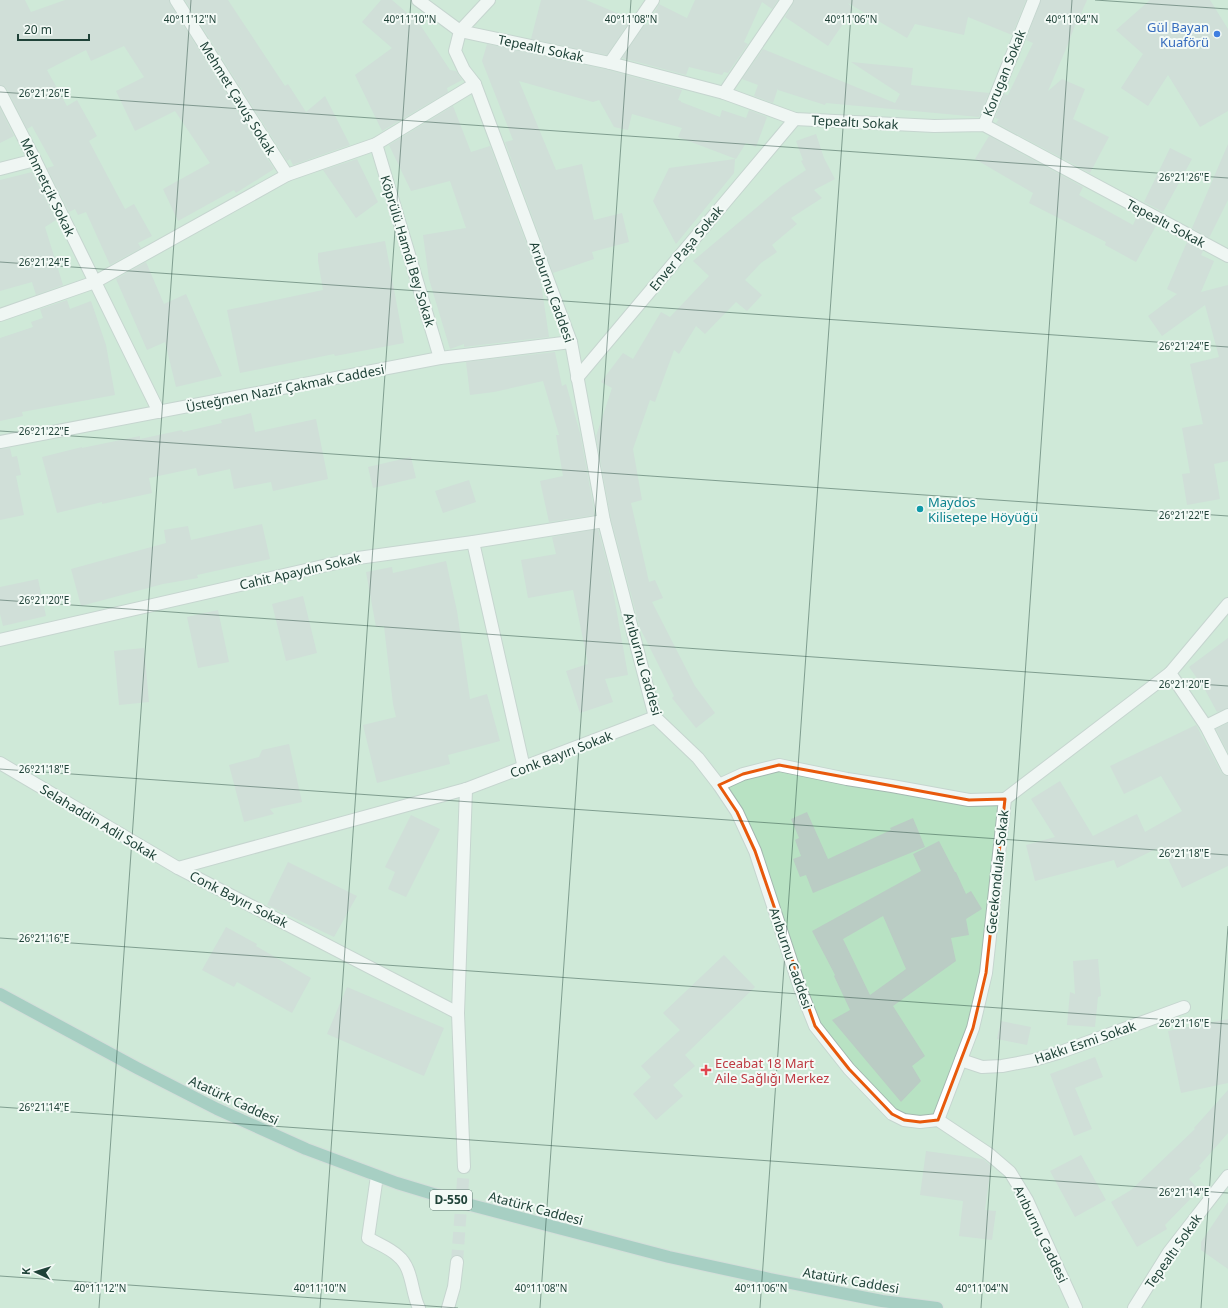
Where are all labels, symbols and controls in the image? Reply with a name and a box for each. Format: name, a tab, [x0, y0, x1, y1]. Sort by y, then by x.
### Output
text: 40°11'12"N	[164, 12, 216, 26]
text: 40°11'10"N	[384, 12, 436, 26]
text: 40°11'08"N	[605, 12, 657, 26]
text: 40°11'06"N	[825, 12, 877, 26]
text: 40°11'04"N	[1046, 12, 1098, 26]
scale bar	[18, 16, 89, 42]
place label: Gül Bayan Kuaförü	[1147, 18, 1209, 51]
text: 20 m	[24, 21, 52, 38]
street label: Korugan Sokak	[978, 27, 1030, 119]
marker: Gül Bayan Kuaförü	[1212, 29, 1222, 39]
street label: Tepealtı Sokak	[496, 30, 586, 66]
street label: Mehmet Çavuş Sokak	[196, 38, 280, 158]
text: 26°21'26"E	[19, 86, 69, 100]
street label: Tepealtı Sokak	[811, 111, 899, 133]
street label: Mehmetçik Sokak	[16, 135, 80, 239]
text: 26°21'26"E	[1159, 170, 1209, 184]
street label: Köprülü Hamdi Bey Sokak	[376, 173, 440, 329]
street label: Tepealtı Sokak	[1123, 195, 1209, 251]
street label: Enver Paşa Sokak	[645, 202, 727, 294]
street label: Arıburnu Caddesi	[525, 239, 579, 345]
text: 26°21'24"E	[19, 255, 69, 269]
text: 26°21'24"E	[1159, 339, 1209, 353]
street label: Üsteğmen Nazif Çakmak Caddesi	[184, 360, 386, 416]
text: 26°21'22"E	[19, 424, 69, 438]
place label: Maydos Kilisetepe Höyüğü	[928, 493, 1038, 526]
marker: Maydos Kilisetepe Höyüğü	[915, 504, 925, 514]
text: 26°21'22"E	[1159, 508, 1209, 522]
street label: Cahit Apaydın Sokak	[237, 548, 363, 594]
text: 26°21'20"E	[19, 593, 69, 607]
street label: Arıburnu Caddesi	[620, 610, 666, 718]
text: 26°21'20"E	[1159, 677, 1209, 691]
street label: Conk Bayırı Sokak	[507, 726, 615, 782]
text: 26°21'18"E	[19, 762, 69, 776]
street label: Selahaddin Adil Sokak	[37, 780, 161, 864]
street label: Gecekondular Sokak	[982, 809, 1012, 935]
text: 26°21'18"E	[1159, 846, 1209, 860]
street label: Conk Bayırı Sokak	[187, 866, 291, 932]
street label: Arıburnu Caddesi	[765, 905, 817, 1011]
text: 26°21'16"E	[19, 931, 69, 945]
street label: Hakkı Esmi Sokak	[1032, 1016, 1138, 1068]
text: 26°21'16"E	[1159, 1016, 1209, 1030]
place label: Eceabat 18 Mart Aile Sağlığı Merkez	[715, 1054, 829, 1087]
marker: Eceabat 18 Mart Aile Sağlığı Merkez	[700, 1064, 712, 1076]
street label: Atatürk Caddesi	[186, 1071, 282, 1129]
text: 26°21'14"E	[19, 1100, 69, 1114]
street label: Arıburnu Caddesi	[1010, 1182, 1072, 1286]
text: 26°21'14"E	[1159, 1185, 1209, 1199]
street label: Atatürk Caddesi	[487, 1187, 585, 1229]
road number: D-550	[430, 1190, 472, 1210]
street label: Tepealtı Sokak	[1141, 1210, 1205, 1292]
north arrow	[16, 1252, 56, 1292]
street label: Atatürk Caddesi	[802, 1263, 900, 1297]
text: K	[18, 1266, 33, 1275]
text: 40°11'12"N	[74, 1281, 126, 1295]
text: 40°11'10"N	[294, 1281, 346, 1295]
text: 40°11'08"N	[515, 1281, 567, 1295]
text: 40°11'06"N	[735, 1281, 787, 1295]
text: 40°11'04"N	[956, 1281, 1008, 1295]

